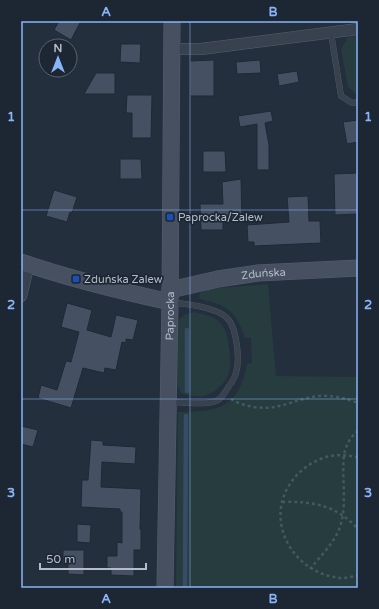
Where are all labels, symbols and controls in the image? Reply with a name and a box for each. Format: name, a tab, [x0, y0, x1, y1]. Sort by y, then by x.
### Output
text: A	[101, 4, 111, 20]
text: B	[268, 4, 278, 20]
north arrow	[38, 38, 78, 78]
text: N	[54, 42, 62, 55]
text: 1	[7, 109, 15, 125]
text: 1	[364, 109, 372, 125]
place label: Paprocka/Zalew	[178, 211, 263, 224]
marker: Paprocka/Zalew	[165, 212, 175, 222]
street label: Zduńska	[240, 265, 286, 282]
place label: Zduńska Zalew	[84, 273, 163, 286]
marker: Zduńska Zalew	[71, 274, 81, 284]
street label: Paprocka	[163, 292, 177, 341]
text: 2	[7, 297, 15, 313]
text: 2	[364, 297, 372, 313]
text: 3	[7, 485, 15, 501]
text: 3	[364, 485, 372, 501]
scale bar	[40, 545, 146, 571]
text: 50 m	[46, 552, 75, 566]
text: A	[101, 591, 111, 607]
text: B	[268, 591, 278, 607]

